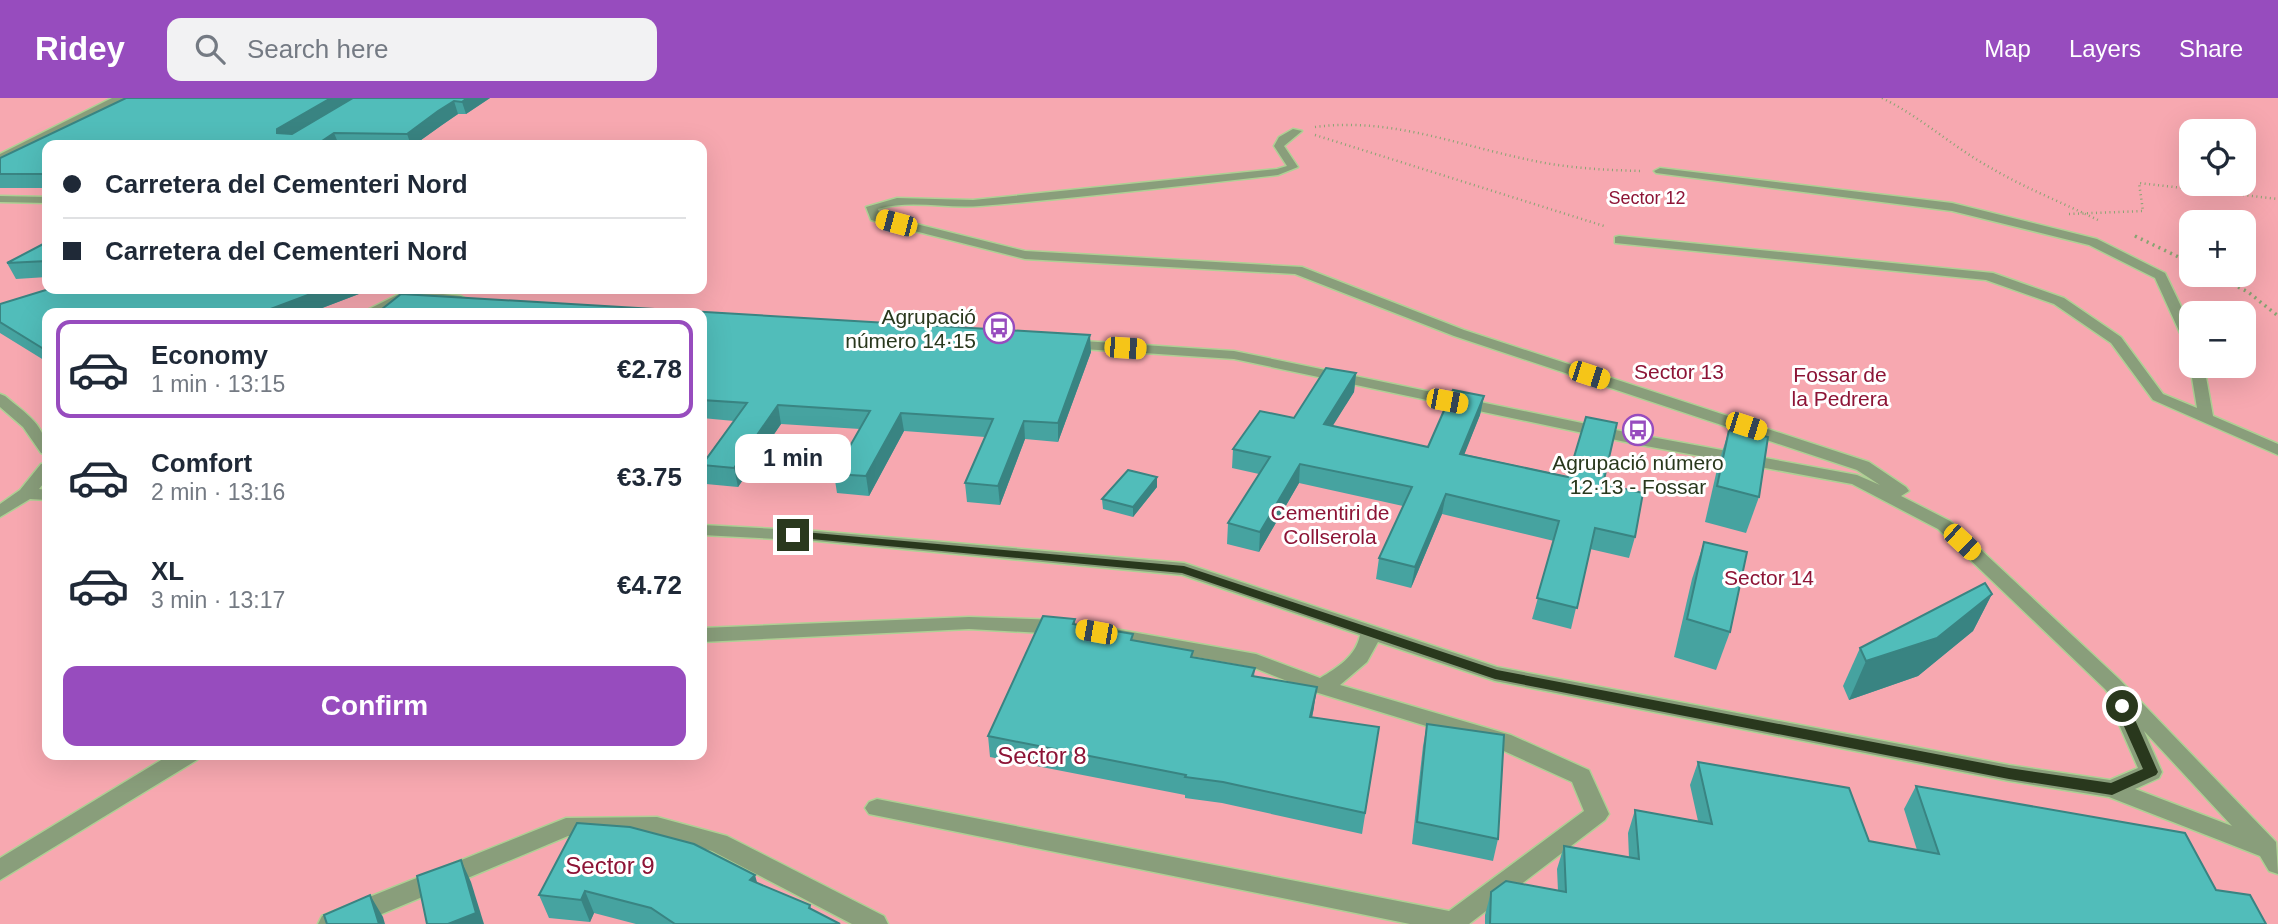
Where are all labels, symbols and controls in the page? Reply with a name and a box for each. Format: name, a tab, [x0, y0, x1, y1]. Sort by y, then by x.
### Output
search box	[167, 18, 657, 81]
text: Ridey	[35, 30, 125, 67]
icon: search	[191, 30, 229, 68]
text: Search here	[247, 34, 389, 64]
text: Map	[1984, 35, 2031, 62]
text: Layers	[2069, 35, 2141, 62]
text: Share	[2179, 35, 2243, 62]
map controls	[2179, 119, 2256, 378]
button: locate	[2179, 119, 2256, 196]
text: Carretera del Cementeri Nord	[105, 169, 468, 199]
park label: Sector 12	[1608, 188, 1686, 208]
car	[873, 207, 920, 239]
button: +	[2179, 210, 2256, 287]
text: Carretera del Cementeri Nord	[105, 236, 468, 266]
button: −	[2179, 301, 2256, 378]
place label: Agrupació número 14·15	[845, 305, 976, 352]
bus stop icon: Agrupació número 14·15	[982, 311, 1016, 345]
car	[1104, 336, 1147, 360]
icon: car	[67, 338, 130, 401]
text: Economy	[151, 340, 268, 370]
text: €2.78	[617, 354, 682, 384]
car	[1566, 359, 1613, 391]
park label: Sector 13	[1634, 360, 1724, 383]
park label: Fossar de la Pedrera	[1792, 363, 1889, 410]
text: 1 min · 13:15	[151, 371, 285, 397]
car	[1425, 387, 1470, 415]
car	[1723, 410, 1770, 442]
bus stop icon: Agrupació número 12·13 - Fossar	[1621, 413, 1655, 447]
callout: 1 min	[735, 434, 851, 482]
text: 1 min	[763, 445, 823, 471]
icon: car	[67, 446, 130, 509]
text: Comfort	[151, 448, 252, 478]
place label: Agrupació número 12·13 - Fossar	[1552, 451, 1724, 498]
text: €3.75	[617, 462, 682, 492]
text: 2 min · 13:16	[151, 479, 285, 505]
park label: Cementiri de Collserola	[1270, 501, 1390, 548]
route end	[777, 519, 809, 551]
car	[1940, 520, 1985, 564]
icon: car	[67, 554, 130, 617]
text: XL	[151, 556, 184, 586]
park label: Sector 14	[1724, 566, 1814, 589]
text: €4.72	[617, 570, 682, 600]
text: 3 min · 13:17	[151, 587, 285, 613]
car	[1074, 618, 1119, 646]
button: Confirm	[63, 666, 686, 746]
route start	[2106, 690, 2138, 722]
park label: Sector 8	[997, 742, 1087, 769]
park label: Sector 9	[565, 852, 655, 879]

